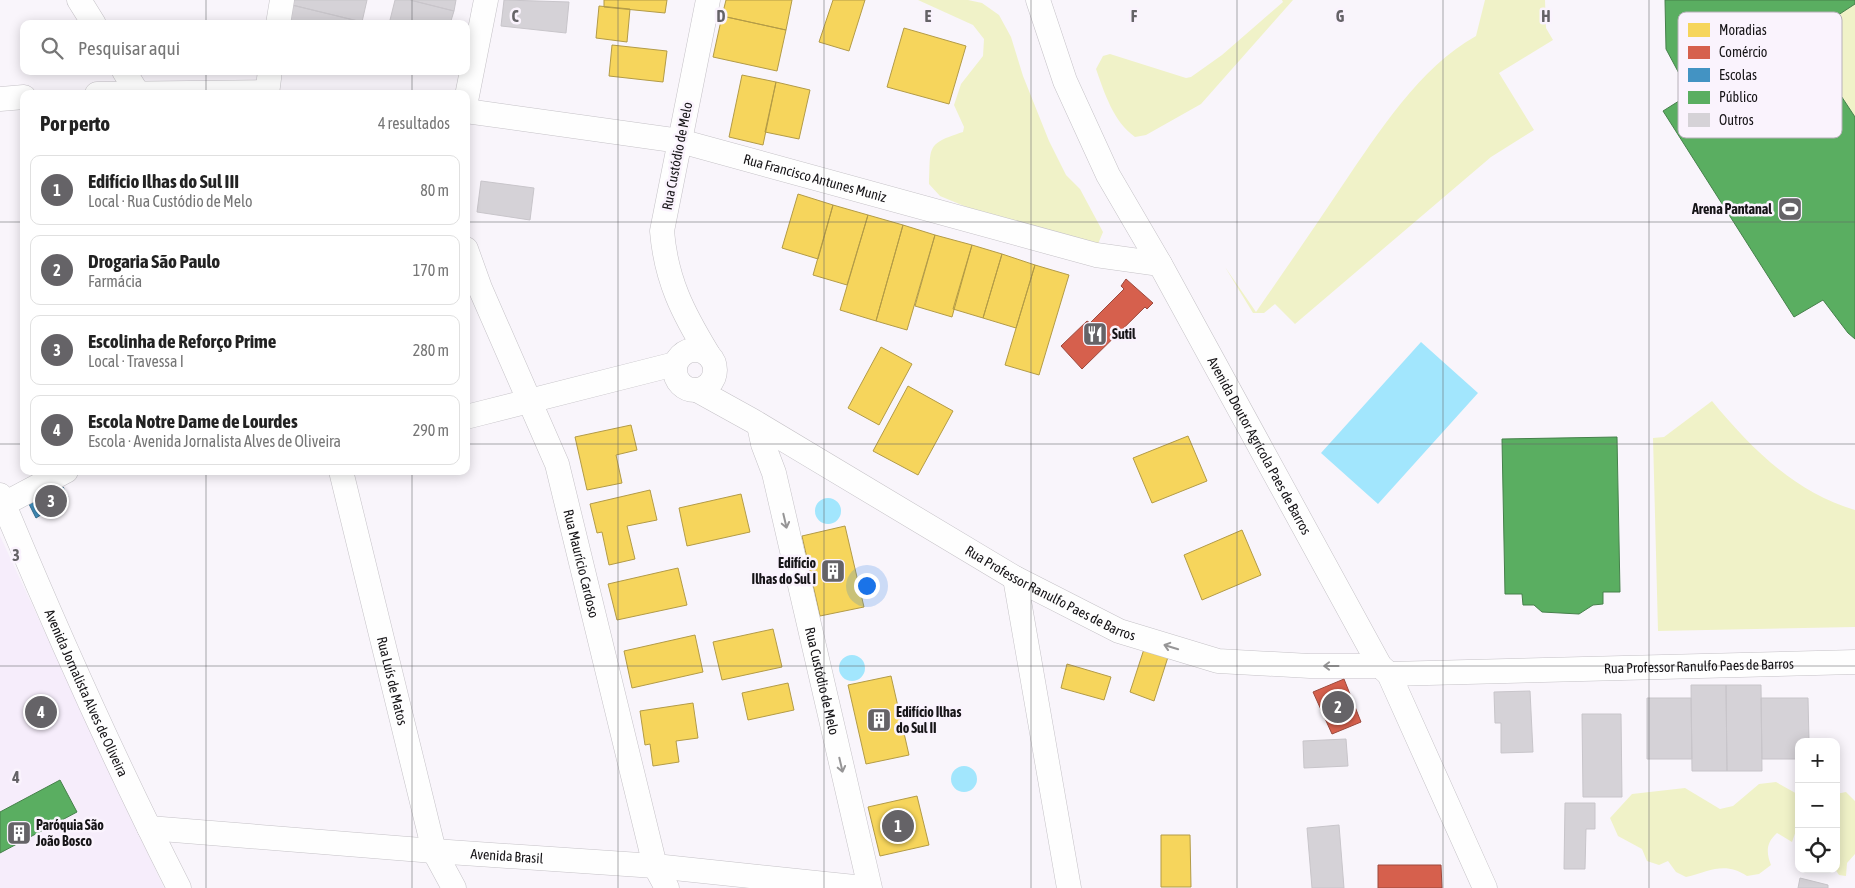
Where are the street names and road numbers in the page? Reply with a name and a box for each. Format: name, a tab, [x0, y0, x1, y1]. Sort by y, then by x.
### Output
street label: Rua Custódio de Melo	[659, 101, 695, 211]
street label: Rua Francisco Antunes Muniz	[742, 151, 888, 205]
street label: Avenida Doutor Agrícola Paes de Barros	[1204, 354, 1315, 537]
street label: Rua Maurício Cardoso	[560, 508, 602, 619]
street label: Rua Professor Ranulfo Paes de Barros	[962, 542, 1137, 644]
street label: Avenida Jornalista Alves de Oliveira	[41, 607, 131, 779]
street label: Rua Custódio de Melo	[802, 626, 842, 736]
street label: Rua Luís de Matos	[374, 635, 411, 727]
street label: Rua Professor Ranulfo Paes de Barros	[1604, 656, 1794, 676]
street label: Avenida Brasil	[470, 845, 544, 866]

